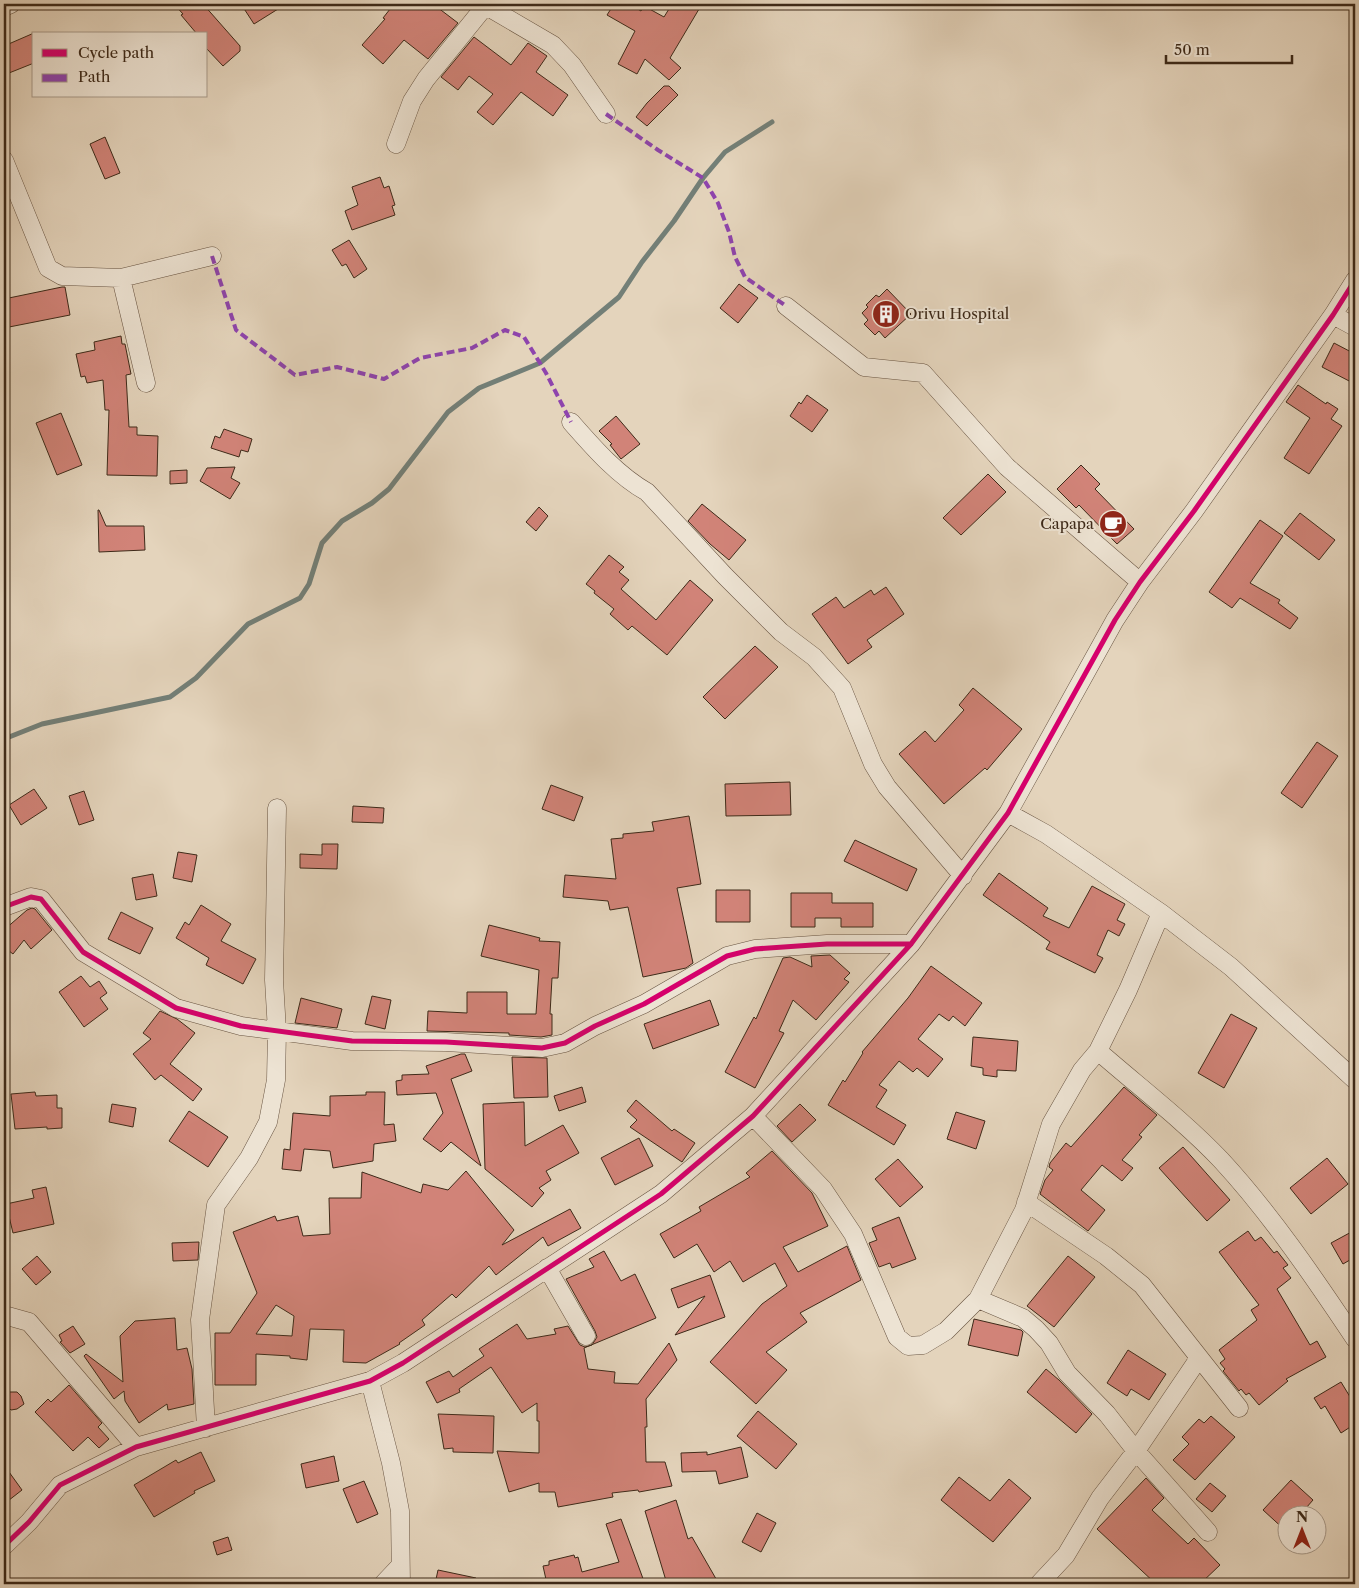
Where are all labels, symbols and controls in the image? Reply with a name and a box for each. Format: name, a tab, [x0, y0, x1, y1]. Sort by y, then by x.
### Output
legend	[32, 32, 208, 98]
scale bar	[1166, 32, 1293, 64]
text: 50 m	[1174, 40, 1210, 59]
text: Cycle path	[78, 43, 155, 62]
text: Path	[78, 67, 111, 86]
building icon: Orivu Hospital	[871, 299, 901, 329]
place label: Orivu Hospital	[905, 304, 1010, 323]
cafe icon: Capapa	[1098, 509, 1128, 539]
place label: Capapa	[1040, 514, 1094, 533]
north arrow	[1276, 1506, 1326, 1556]
text: N	[1296, 1508, 1308, 1526]

